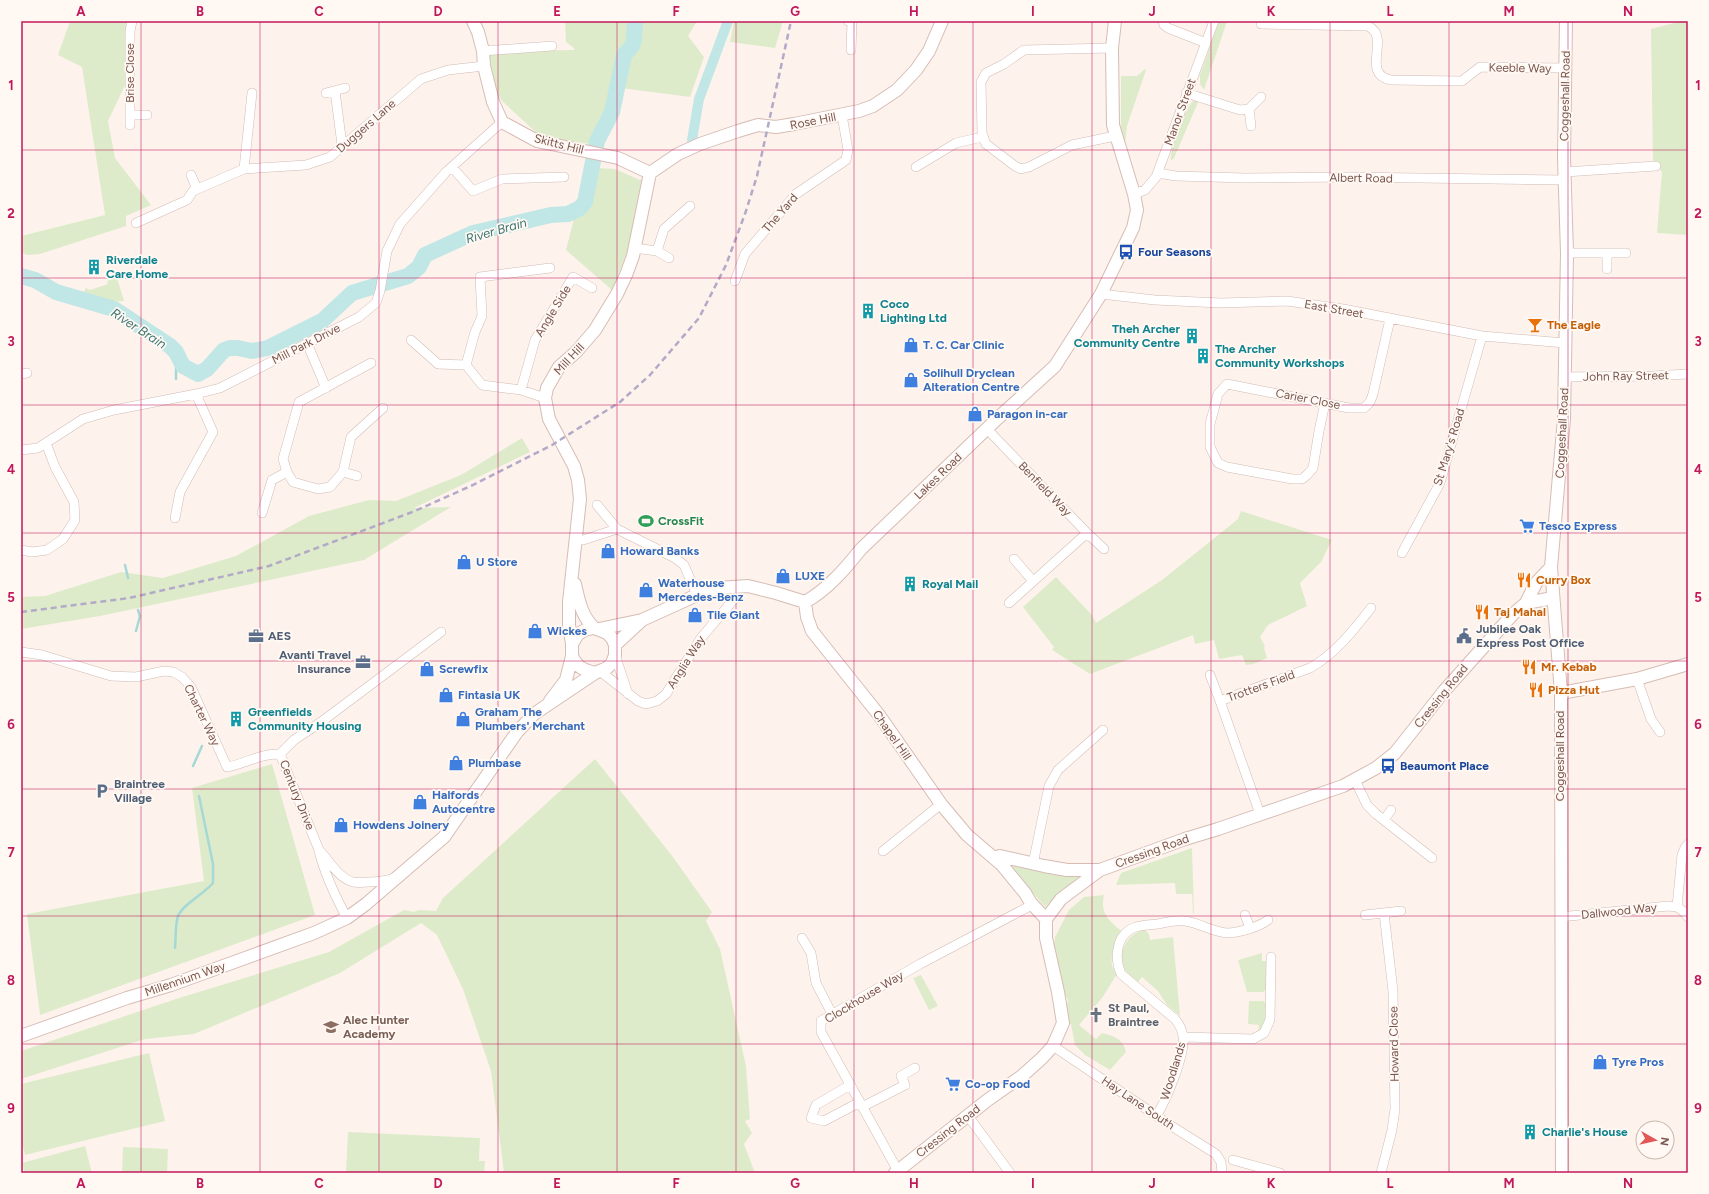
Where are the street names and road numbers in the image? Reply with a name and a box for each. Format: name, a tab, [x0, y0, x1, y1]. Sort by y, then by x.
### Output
street label: Brise Close	[123, 43, 137, 103]
street label: Coggeshall Road	[1557, 51, 1573, 141]
street label: Keeble Way	[1488, 60, 1552, 76]
street label: Manor Street	[1161, 76, 1199, 148]
street label: Duggers Lane	[334, 96, 399, 156]
street label: Rose Hill	[789, 110, 837, 132]
street label: Skitts Hill	[533, 131, 585, 157]
street label: Albert Road	[1329, 170, 1393, 186]
street label: The Yard	[759, 191, 801, 235]
street label: Angle Side	[532, 282, 574, 339]
street label: East Street	[1303, 297, 1365, 321]
street label: Mill Park Drive	[270, 321, 343, 367]
street label: Mill Hill	[551, 340, 587, 378]
street label: John Ray Street	[1583, 368, 1670, 384]
street label: Carier Close	[1274, 386, 1342, 412]
street label: Coggeshall Road	[1553, 387, 1571, 479]
street label: St Mary's Road	[1431, 407, 1467, 487]
street label: Lakes Road	[911, 450, 965, 502]
street label: Benfield Way	[1016, 459, 1075, 520]
street label: Anglia Way	[664, 632, 708, 691]
street label: Cressing Road	[1411, 661, 1471, 731]
street label: Trotters Field	[1225, 667, 1297, 705]
street label: Charter Way	[181, 682, 223, 749]
street label: Chapel Hill	[870, 707, 914, 763]
street label: Coggeshall Road	[1553, 711, 1567, 801]
street label: Century Drive	[277, 758, 318, 832]
street label: Cressing Road	[1113, 831, 1191, 871]
street label: Dallwood Way	[1580, 900, 1658, 922]
street label: Millennium Way	[143, 958, 228, 999]
street label: Clockhouse Way	[822, 968, 907, 1026]
street label: Howard Close	[1386, 1006, 1402, 1082]
street label: Woodlands	[1158, 1040, 1189, 1102]
street label: Hay Lane South	[1099, 1073, 1177, 1133]
street label: Cressing Road	[913, 1102, 983, 1160]

